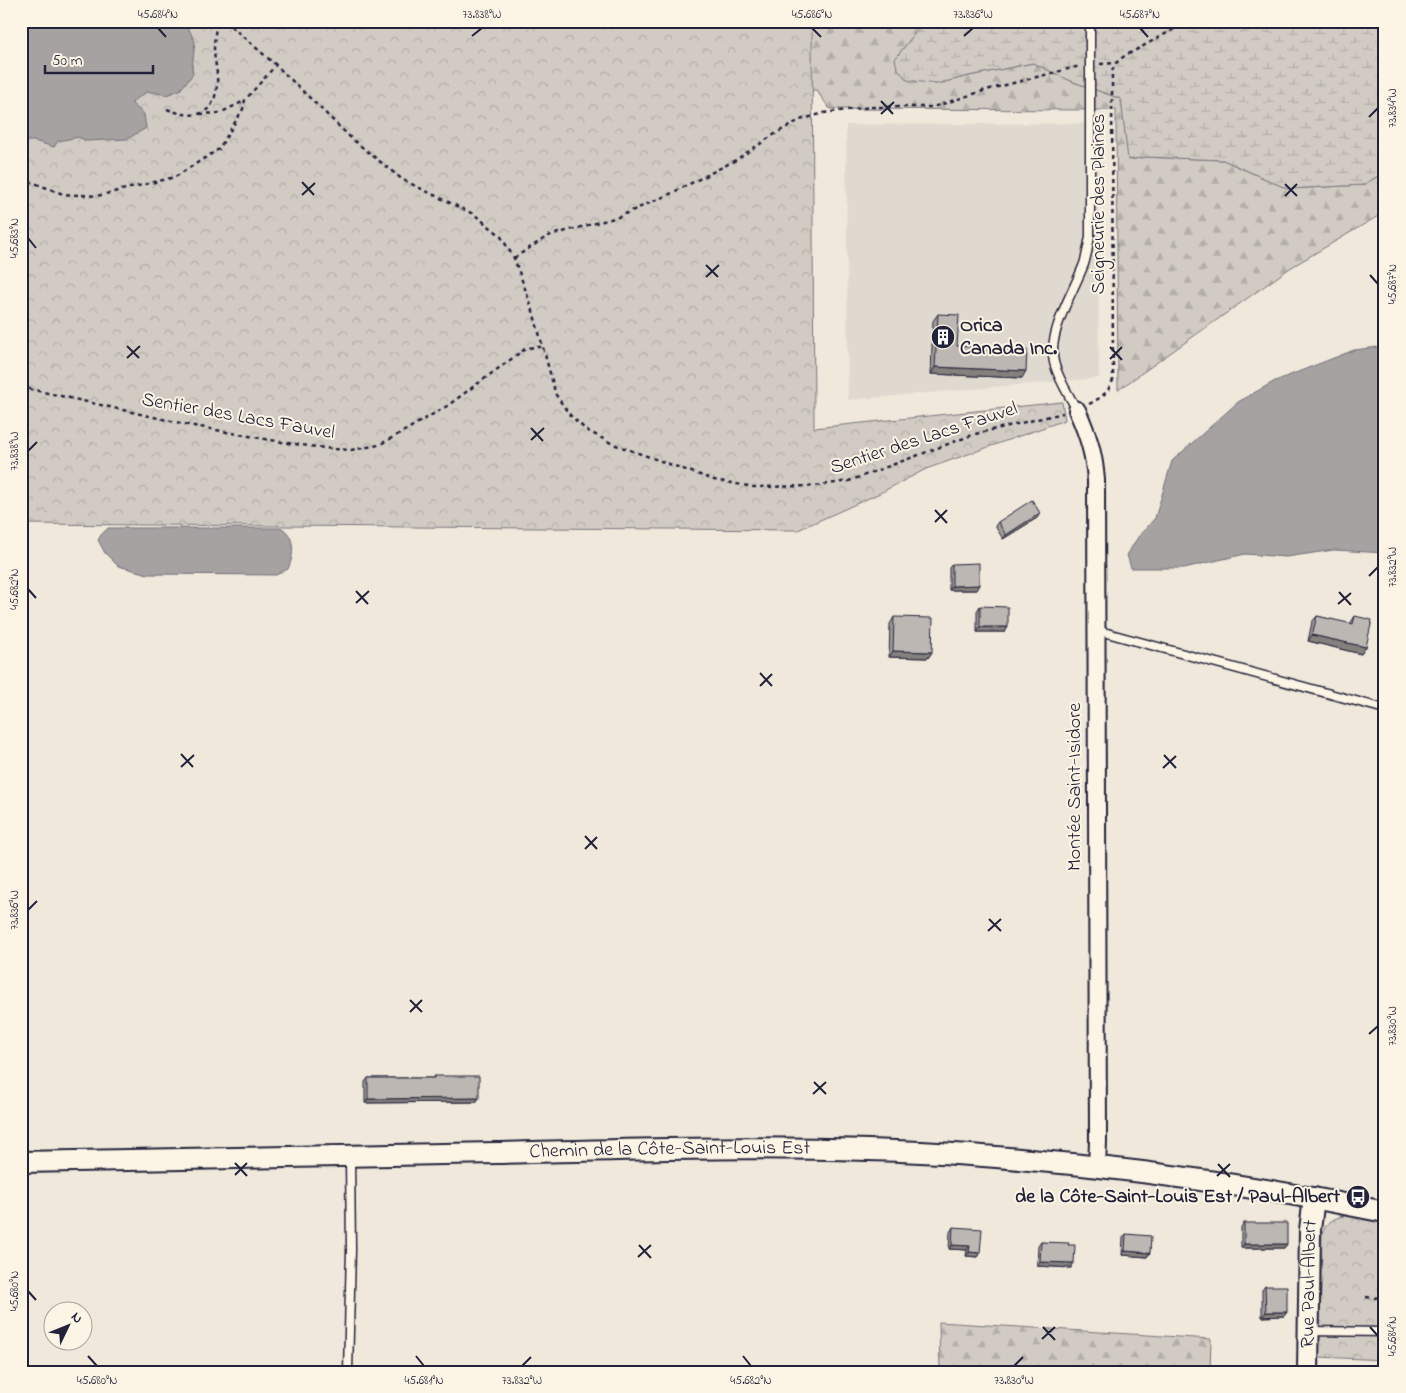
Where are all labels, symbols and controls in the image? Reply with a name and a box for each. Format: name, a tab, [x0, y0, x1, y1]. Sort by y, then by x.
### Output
text: 45.684°N	[138, 6, 178, 24]
text: 73.838°W	[463, 6, 501, 24]
text: 45.686°N	[792, 6, 832, 24]
text: 73.836°W	[953, 6, 993, 24]
text: 45.687°N	[1120, 6, 1160, 24]
scale bar	[45, 42, 152, 74]
text: 50 m	[52, 50, 83, 72]
text: 73.834°W	[1384, 88, 1402, 128]
street label: Seigneurie des Plaines	[1085, 114, 1115, 294]
text: 45.683°N	[6, 218, 24, 258]
text: 45.687°N	[1384, 264, 1402, 304]
place label: Orica Canada Inc.	[960, 312, 1057, 364]
building icon: Orica Canada Inc.	[930, 324, 956, 350]
street label: Sentier des Lacs Fauvel	[139, 386, 337, 448]
street label: Sentier des Lacs Fauvel	[827, 395, 1021, 483]
text: 73.838°W	[6, 432, 24, 470]
text: 73.832°W	[1384, 547, 1402, 587]
text: 45.682°N	[6, 568, 24, 610]
street label: Montée Saint-Isidore	[1061, 703, 1090, 871]
text: 73.836°W	[6, 890, 24, 930]
text: 73.830°W	[1384, 1006, 1402, 1046]
street label: Chemin de la Côte-Saint-Louis Est	[529, 1134, 811, 1167]
place label: de la Côte-Saint-Louis Est / Paul-Albert	[1015, 1183, 1340, 1212]
bus stop icon: de la Côte-Saint-Louis Est / Paul-Albert	[1345, 1184, 1371, 1210]
street label: Rue Paul-Albert	[1294, 1218, 1326, 1348]
text: 45.680°N	[6, 1271, 24, 1311]
north arrow	[42, 1300, 92, 1350]
text: N	[66, 1308, 87, 1329]
text: 45.684°N	[1384, 1316, 1402, 1356]
text: 45.680°N	[77, 1372, 117, 1390]
text: 45.681°N	[404, 1372, 444, 1390]
text: 73.832°W	[502, 1372, 542, 1390]
text: 45.682°N	[730, 1372, 772, 1390]
text: 73.830°W	[994, 1372, 1034, 1390]

